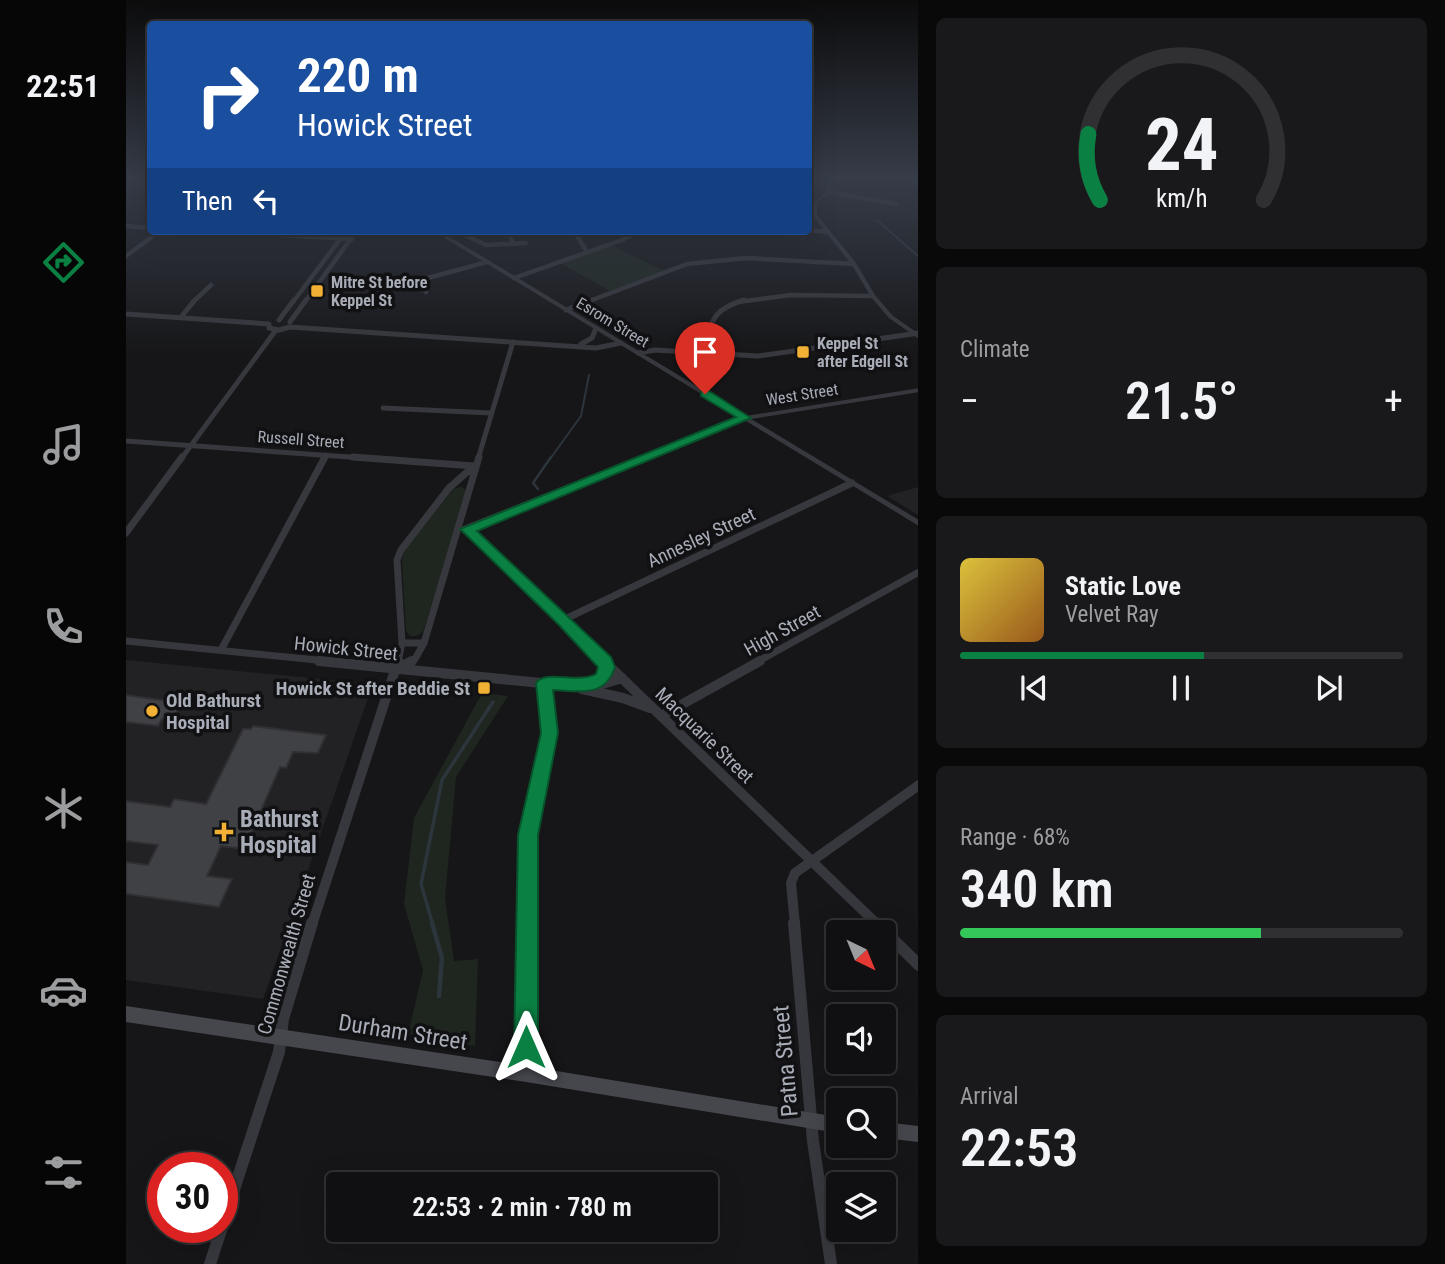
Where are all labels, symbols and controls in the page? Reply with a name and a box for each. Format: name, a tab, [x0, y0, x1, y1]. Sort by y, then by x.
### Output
text: 220 m	[297, 47, 419, 104]
icon: right	[182, 49, 273, 140]
text: 22:51	[26, 67, 100, 105]
text: 24	[1145, 102, 1218, 188]
text: Howick Street	[297, 106, 473, 144]
icon: left	[247, 182, 285, 220]
text: km/h	[1156, 183, 1207, 212]
text: Then	[182, 186, 233, 216]
icon: directions	[39, 238, 88, 287]
place label: Mitre St before Keppel St	[331, 273, 428, 310]
marker: Mitre St before Keppel St	[309, 283, 325, 299]
street label: Esrom Street	[573, 293, 653, 352]
pin	[675, 322, 735, 394]
icon: arrive	[686, 333, 724, 371]
place label: Keppel St after Edgell St	[817, 334, 908, 371]
text: Climate	[960, 336, 1030, 363]
marker: Keppel St after Edgell St	[795, 344, 811, 360]
text: 21.5°	[1125, 371, 1238, 432]
street label: West Street	[765, 379, 840, 410]
text: −	[960, 379, 979, 423]
text: +	[1384, 379, 1403, 423]
icon: music	[39, 420, 88, 469]
street label: Russell Street	[257, 427, 345, 452]
street label: Annesley Street	[643, 502, 759, 573]
text: Static Love	[1065, 571, 1181, 601]
street label: High Street	[740, 600, 824, 661]
text: Velvet Ray	[1065, 601, 1159, 628]
icon: phone	[39, 602, 88, 651]
street label: Howick Street	[293, 632, 399, 665]
icon: previous	[1015, 669, 1053, 707]
icon: pause	[1162, 669, 1200, 707]
icon: next	[1310, 669, 1348, 707]
place label: Howick St after Beddie St	[276, 677, 470, 700]
marker: Howick St after Beddie St	[476, 680, 492, 696]
street label: Macquarie Street	[651, 683, 759, 788]
place label: Old Bathurst Hospital	[166, 689, 261, 734]
marker: Old Bathurst Hospital	[144, 703, 160, 719]
icon: climate	[39, 784, 88, 833]
place label: Bathurst Hospital	[240, 806, 319, 859]
marker: Bathurst Hospital	[214, 822, 234, 842]
text: Range · 68%	[960, 824, 1070, 851]
text: 340 km	[960, 859, 1114, 920]
street label: Commonwealth Street	[253, 871, 320, 1037]
north arrow	[826, 920, 896, 990]
map controls	[826, 920, 896, 1242]
icon: car	[39, 966, 88, 1015]
street label: Patna Street	[767, 1004, 804, 1118]
button: sound	[826, 1004, 896, 1074]
street label: Durham Street	[337, 1009, 469, 1056]
position arrow	[489, 1010, 563, 1084]
text: Arrival	[960, 1083, 1019, 1110]
button: search	[826, 1088, 896, 1158]
text: 22:53	[960, 1118, 1078, 1179]
icon: filters	[39, 1148, 88, 1197]
speed limit sign: 30	[147, 1152, 238, 1243]
button: layers	[826, 1172, 896, 1242]
text: 22:53 · 2 min · 780 m	[412, 1192, 632, 1222]

